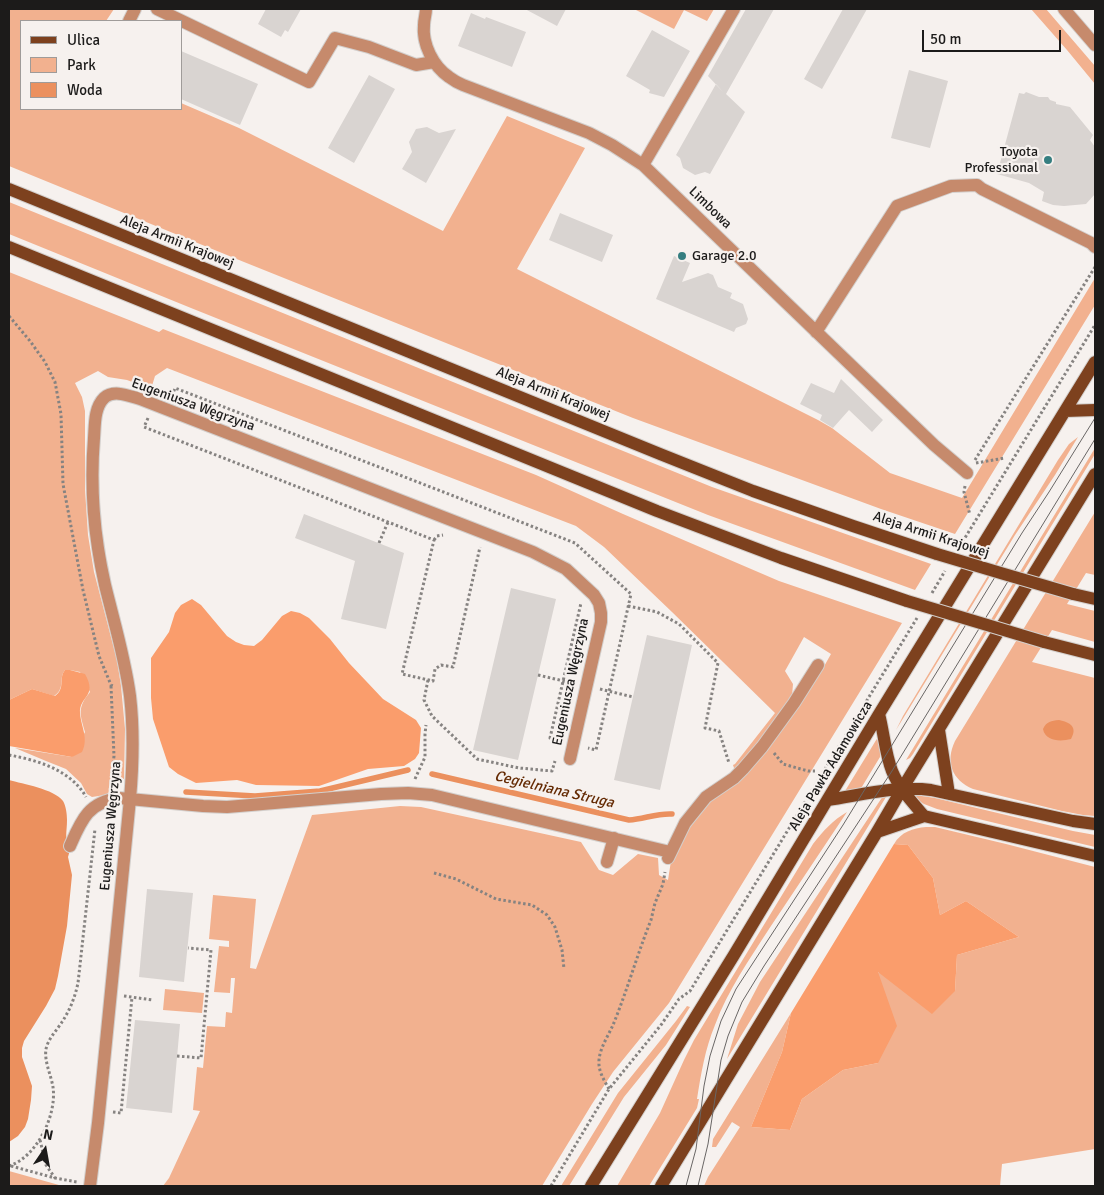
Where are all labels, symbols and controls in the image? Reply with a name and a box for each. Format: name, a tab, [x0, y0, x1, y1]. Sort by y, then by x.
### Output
legend	[20, 20, 182, 110]
scale bar	[924, 20, 1063, 52]
text: 50 m	[930, 30, 961, 48]
text: Ulica	[67, 31, 100, 49]
text: Park	[67, 56, 96, 74]
text: Woda	[67, 81, 103, 99]
place label: Toyota Professional	[964, 144, 1038, 176]
marker: Toyota Professional	[1042, 154, 1054, 166]
street label: Limbowa	[685, 183, 735, 233]
street label: Aleja Armii Krajowej	[118, 211, 236, 273]
place label: Garage 2.0	[692, 248, 756, 264]
marker: Garage 2.0	[676, 250, 688, 262]
street label: Aleja Armii Krajowej	[494, 363, 612, 425]
street label: Eugeniusza Węgrzyna	[129, 375, 257, 435]
street label: Aleja Armii Krajowej	[871, 508, 991, 562]
street label: Eugeniusza Węgrzyna	[549, 617, 593, 747]
street label: Aleja Pawła Adamowicza	[786, 698, 876, 834]
street label: Eugeniusza Węgrzyna	[97, 761, 125, 891]
water label: Cegielniana Struga	[493, 768, 615, 812]
north arrow	[20, 1125, 70, 1175]
text: N	[42, 1126, 55, 1144]

